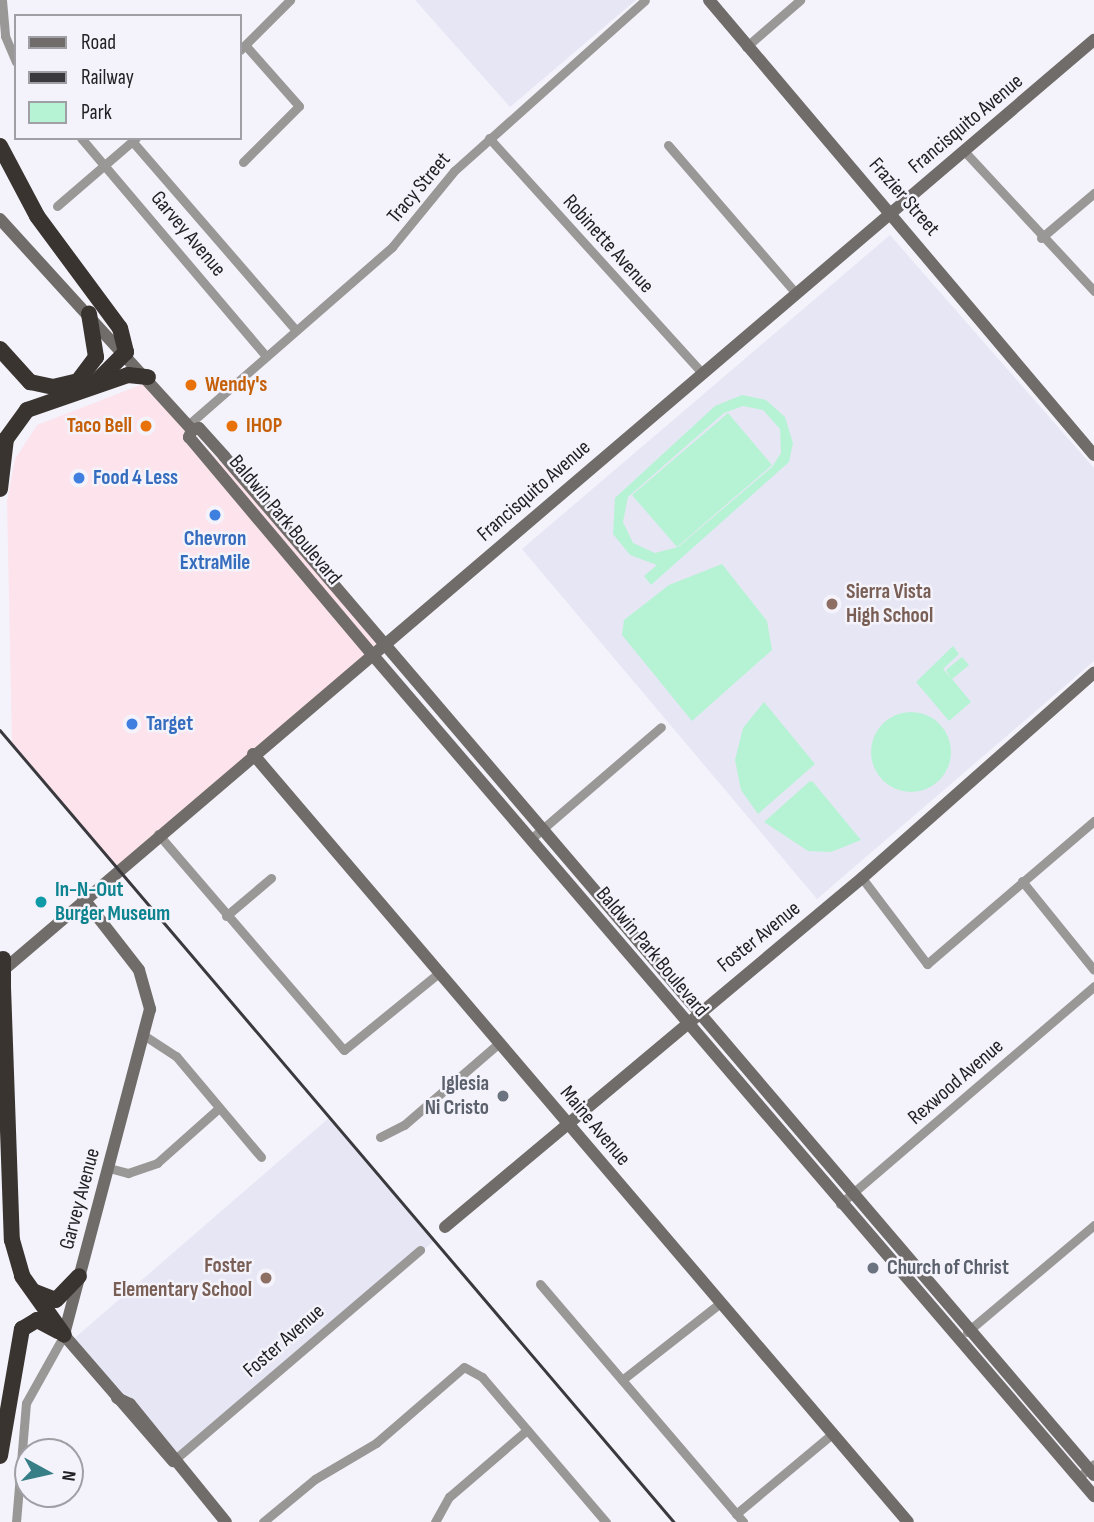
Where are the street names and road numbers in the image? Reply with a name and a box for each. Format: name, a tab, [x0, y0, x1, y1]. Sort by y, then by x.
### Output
street label: Francisquito Avenue	[904, 69, 1028, 179]
street label: Tracy Street	[382, 147, 456, 229]
street label: Frazier Street	[863, 153, 945, 241]
street label: Garvey Avenue	[145, 186, 231, 282]
street label: Robinette Avenue	[557, 190, 659, 298]
street label: Francisquito Avenue	[472, 435, 596, 547]
street label: Baldwin Park Boulevard	[223, 450, 347, 590]
street label: Baldwin Park Boulevard	[590, 882, 714, 1022]
street label: Foster Avenue	[712, 896, 806, 978]
street label: Rexwood Avenue	[903, 1034, 1009, 1130]
street label: Maine Avenue	[554, 1081, 636, 1171]
street label: Garvey Avenue	[54, 1146, 106, 1252]
street label: Foster Avenue	[238, 1299, 330, 1383]

